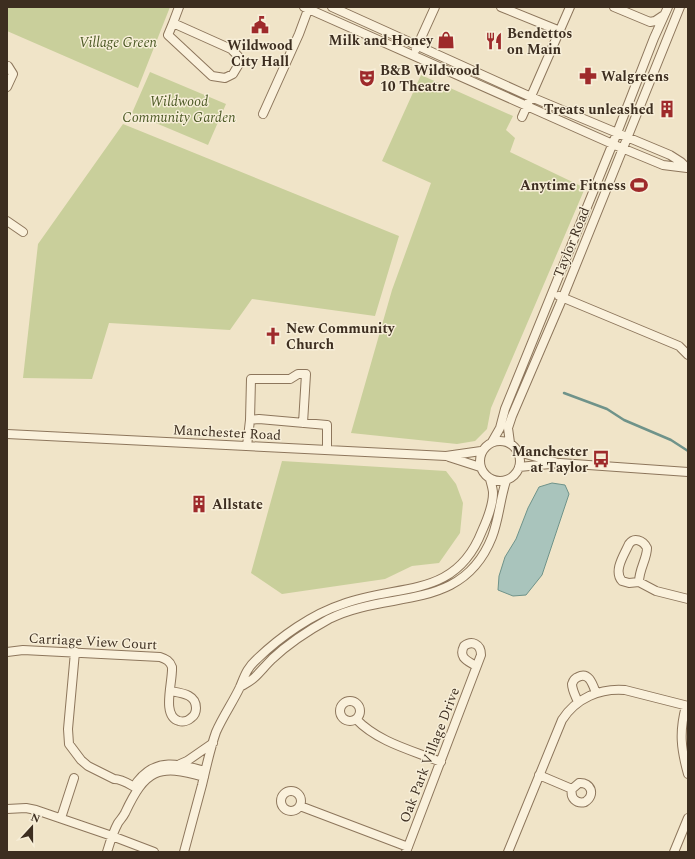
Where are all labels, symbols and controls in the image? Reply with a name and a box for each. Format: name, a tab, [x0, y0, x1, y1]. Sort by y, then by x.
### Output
public building icon: Wildwood City Hall	[250, 15, 270, 35]
place label: Bendettos on Main	[507, 23, 572, 60]
place label: Milk and Honey	[329, 30, 434, 51]
shop icon: Milk and Honey	[436, 30, 456, 50]
restaurant icon: Bendettos on Main	[484, 31, 504, 51]
park label: Village Green	[79, 32, 158, 53]
place label: Wildwood City Hall	[227, 35, 293, 72]
place label: B&B Wildwood 10 Theatre	[380, 60, 480, 97]
pharmacy icon: Walgreens	[578, 66, 598, 86]
place label: Walgreens	[601, 66, 669, 87]
theatre icon: B&B Wildwood 10 Theatre	[357, 68, 377, 88]
park label: Wildwood Community Garden	[122, 91, 236, 128]
place label: Treats unleashed	[544, 99, 654, 120]
building icon: Treats unleashed	[657, 99, 677, 119]
place label: Anytime Fitness	[520, 175, 626, 196]
sports icon: Anytime Fitness	[629, 175, 649, 195]
street label: Taylor Road	[548, 203, 595, 281]
place label: New Community Church	[286, 318, 396, 355]
church icon: New Community Church	[263, 326, 283, 346]
street label: Manchester Road	[172, 419, 282, 446]
place label: Manchester at Taylor	[512, 441, 588, 478]
bus stop icon: Manchester at Taylor	[591, 449, 611, 469]
building icon: Allstate	[189, 494, 209, 514]
place label: Allstate	[212, 494, 263, 515]
street label: Carriage View Court	[28, 628, 158, 655]
street label: Oak Park Village Drive	[394, 684, 465, 826]
north arrow	[12, 807, 52, 847]
text: N	[28, 809, 43, 828]

